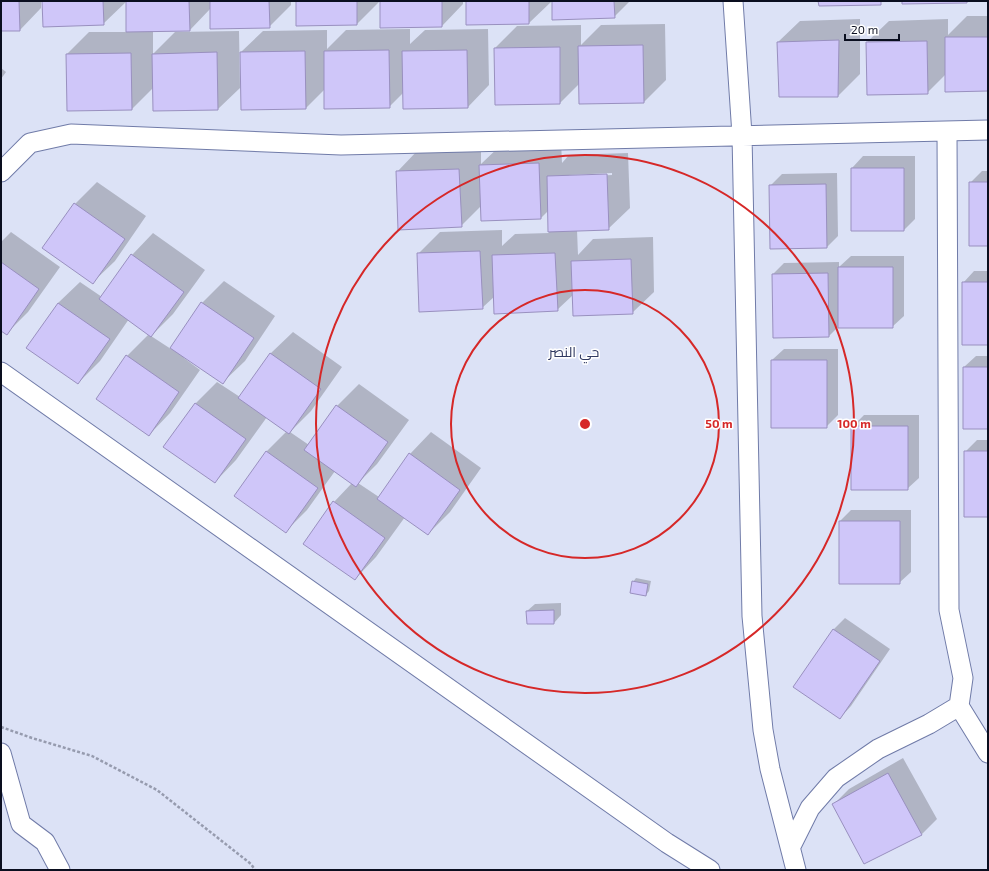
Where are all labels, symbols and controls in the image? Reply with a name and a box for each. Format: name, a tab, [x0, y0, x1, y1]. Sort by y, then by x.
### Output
scale bar	[845, 16, 899, 42]
text: 20 m	[851, 22, 878, 36]
district label: حي النصر	[548, 343, 599, 364]
text: 50 m	[705, 416, 733, 430]
text: 100 m	[837, 416, 871, 430]
centre of rings	[578, 417, 592, 431]

